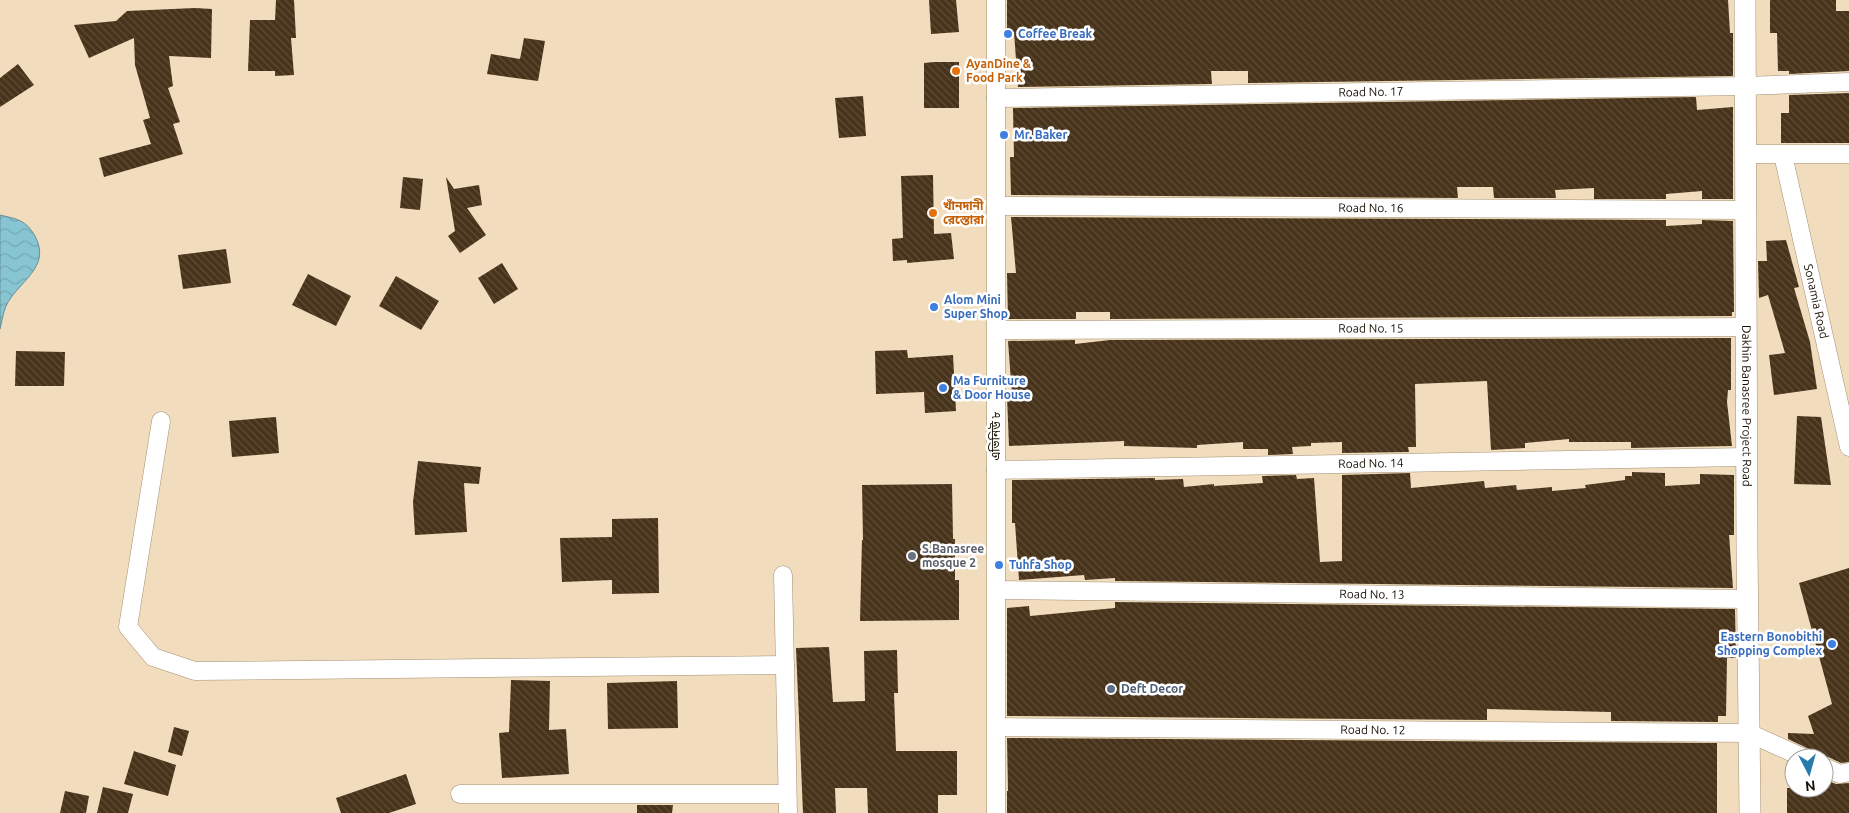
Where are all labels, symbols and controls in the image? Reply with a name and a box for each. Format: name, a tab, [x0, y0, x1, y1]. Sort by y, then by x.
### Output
place label: Coffee Break	[1018, 27, 1092, 40]
marker: Coffee Break	[1002, 28, 1014, 40]
place label: AyanDine & Food Park	[966, 57, 1032, 84]
marker: AyanDine & Food Park	[950, 65, 962, 77]
street label: Road No. 17	[1338, 84, 1404, 99]
place label: Mr. Baker	[1014, 128, 1067, 141]
marker: Mr. Baker	[998, 129, 1010, 141]
place label: খাঁনদানী রেস্তোরা	[943, 198, 984, 226]
street label: Road No. 16	[1338, 201, 1404, 214]
marker: খাঁনদানী রেস্তোরা	[927, 207, 939, 219]
street label: Sonamia Road	[1802, 263, 1831, 340]
place label: Alom Mini Super Shop	[944, 293, 1008, 320]
marker: Alom Mini Super Shop	[928, 301, 940, 313]
street label: Road No. 15	[1338, 321, 1404, 335]
street label: Dakhin Banasree Project Road	[1740, 325, 1754, 487]
place label: Ma Furniture & Door House	[953, 374, 1031, 401]
marker: Ma Furniture & Door House	[937, 382, 949, 394]
street label: এভিনিউ ৮	[988, 411, 1002, 461]
street label: Road No. 14	[1338, 456, 1404, 470]
place label: S.Banasree mosque 2	[922, 542, 984, 569]
marker: S.Banasree mosque 2	[906, 550, 918, 562]
place label: Tuhfa Shop	[1009, 558, 1072, 571]
marker: Tuhfa Shop	[993, 559, 1005, 571]
street label: Road No. 13	[1339, 587, 1405, 601]
place label: Eastern Bonobithi Shopping Complex	[1717, 630, 1822, 657]
marker: Eastern Bonobithi Shopping Complex	[1826, 638, 1838, 650]
place label: Deft Decor	[1121, 682, 1183, 695]
marker: Deft Decor	[1105, 683, 1117, 695]
street label: Road No. 12	[1340, 723, 1406, 736]
north arrow	[1784, 748, 1834, 798]
text: N	[1804, 777, 1816, 794]

